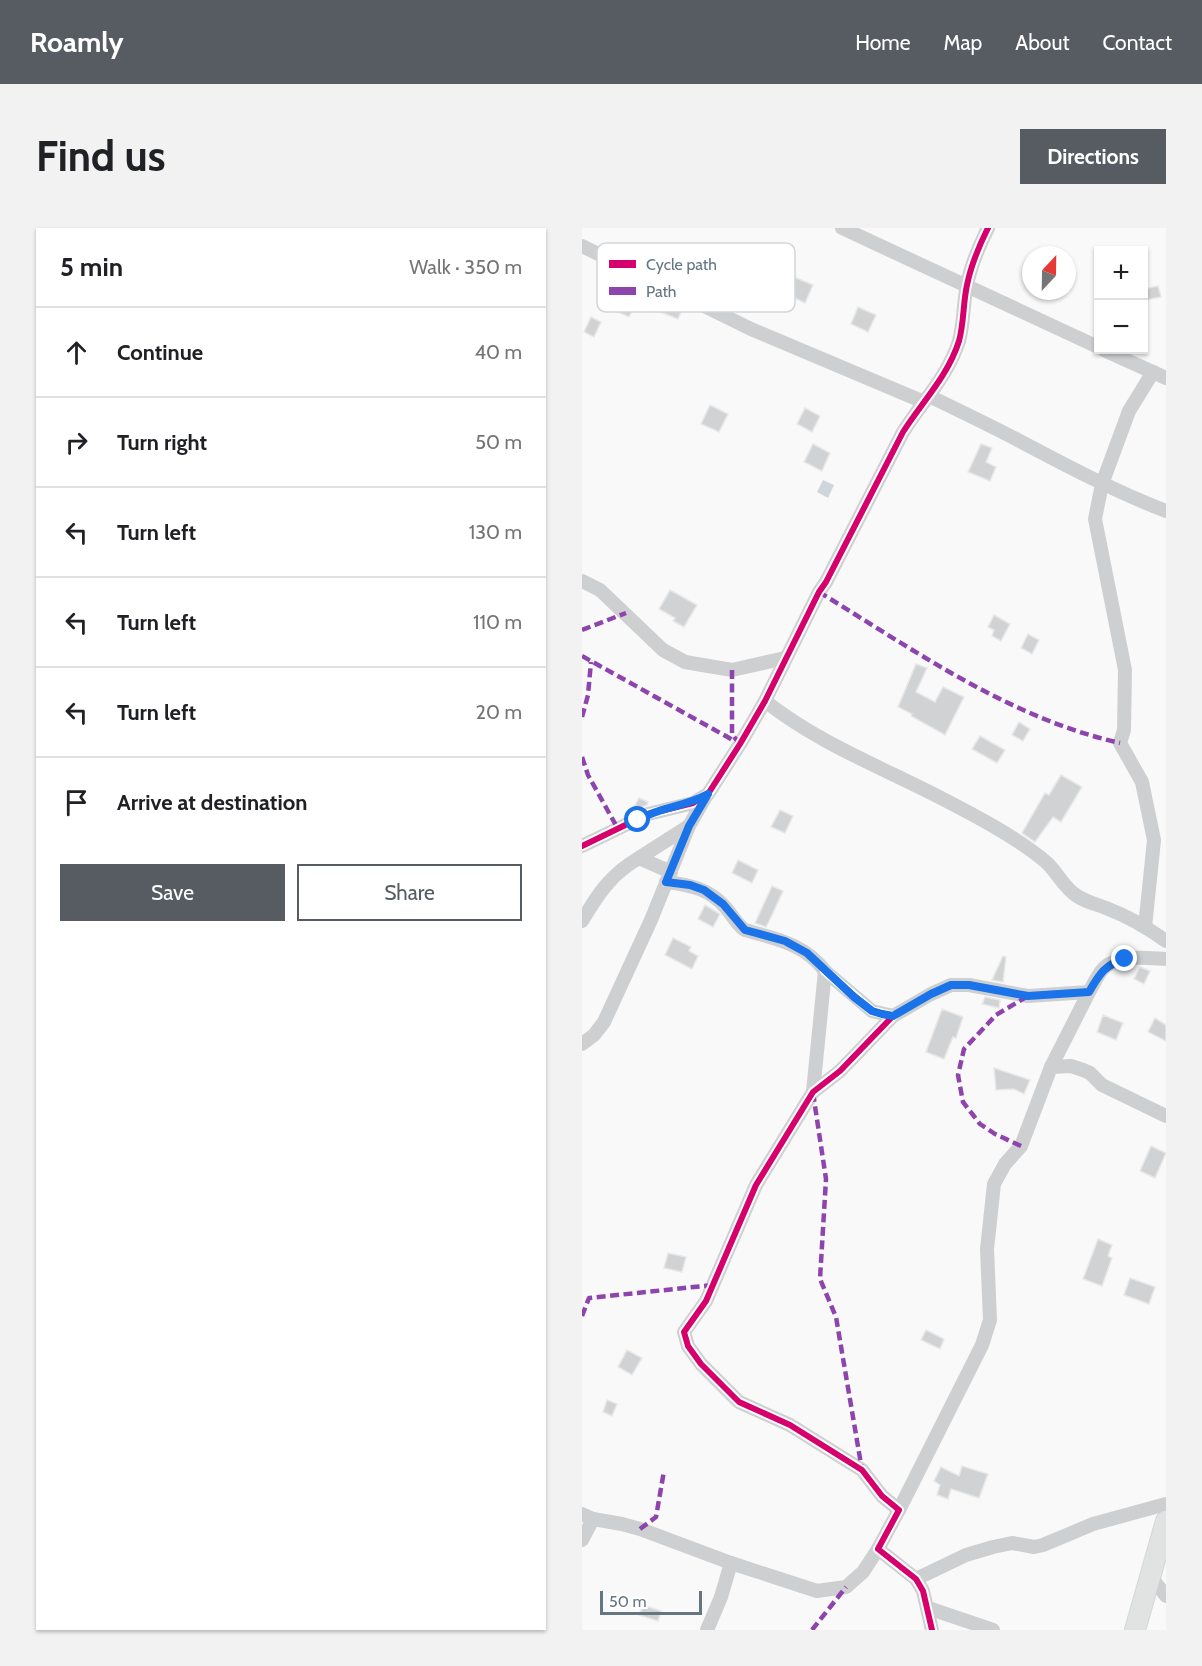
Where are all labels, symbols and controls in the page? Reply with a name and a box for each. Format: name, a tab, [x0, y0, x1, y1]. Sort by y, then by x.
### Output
text: Roamly	[30, 25, 124, 59]
text: Home	[855, 30, 911, 55]
text: Map	[944, 30, 982, 55]
text: About	[1015, 30, 1069, 55]
text: Contact	[1102, 30, 1172, 55]
button: Directions	[1020, 129, 1166, 184]
text: Find us	[36, 130, 165, 182]
legend	[597, 243, 795, 312]
north arrow	[1022, 246, 1076, 300]
map controls	[1094, 246, 1148, 354]
button: +	[1094, 246, 1148, 300]
text: 5 min	[60, 251, 123, 283]
text: Walk · 350 m	[409, 255, 522, 279]
text: Cycle path	[646, 255, 717, 274]
text: Path	[646, 282, 677, 301]
button: −	[1094, 300, 1148, 354]
icon: ahead	[60, 336, 93, 369]
text: Continue	[117, 339, 203, 366]
text: 40 m	[474, 340, 522, 364]
icon: right	[60, 426, 93, 459]
text: Turn right	[117, 429, 207, 456]
text: 50 m	[475, 430, 522, 454]
icon: left	[60, 516, 93, 549]
text: Turn left	[117, 519, 196, 546]
text: 130 m	[469, 520, 522, 544]
icon: left	[60, 606, 93, 639]
text: Turn left	[117, 609, 196, 636]
text: 110 m	[473, 610, 522, 634]
icon: left	[60, 696, 93, 729]
text: Turn left	[117, 699, 196, 726]
text: 20 m	[476, 700, 522, 724]
icon: arrive	[60, 786, 93, 819]
text: Arrive at destination	[117, 789, 307, 816]
route start	[624, 806, 650, 832]
button: Save	[60, 864, 285, 921]
button: Share	[297, 864, 522, 921]
route end	[1111, 945, 1137, 971]
scale bar	[600, 1588, 702, 1616]
text: 50 m	[609, 1592, 646, 1611]

